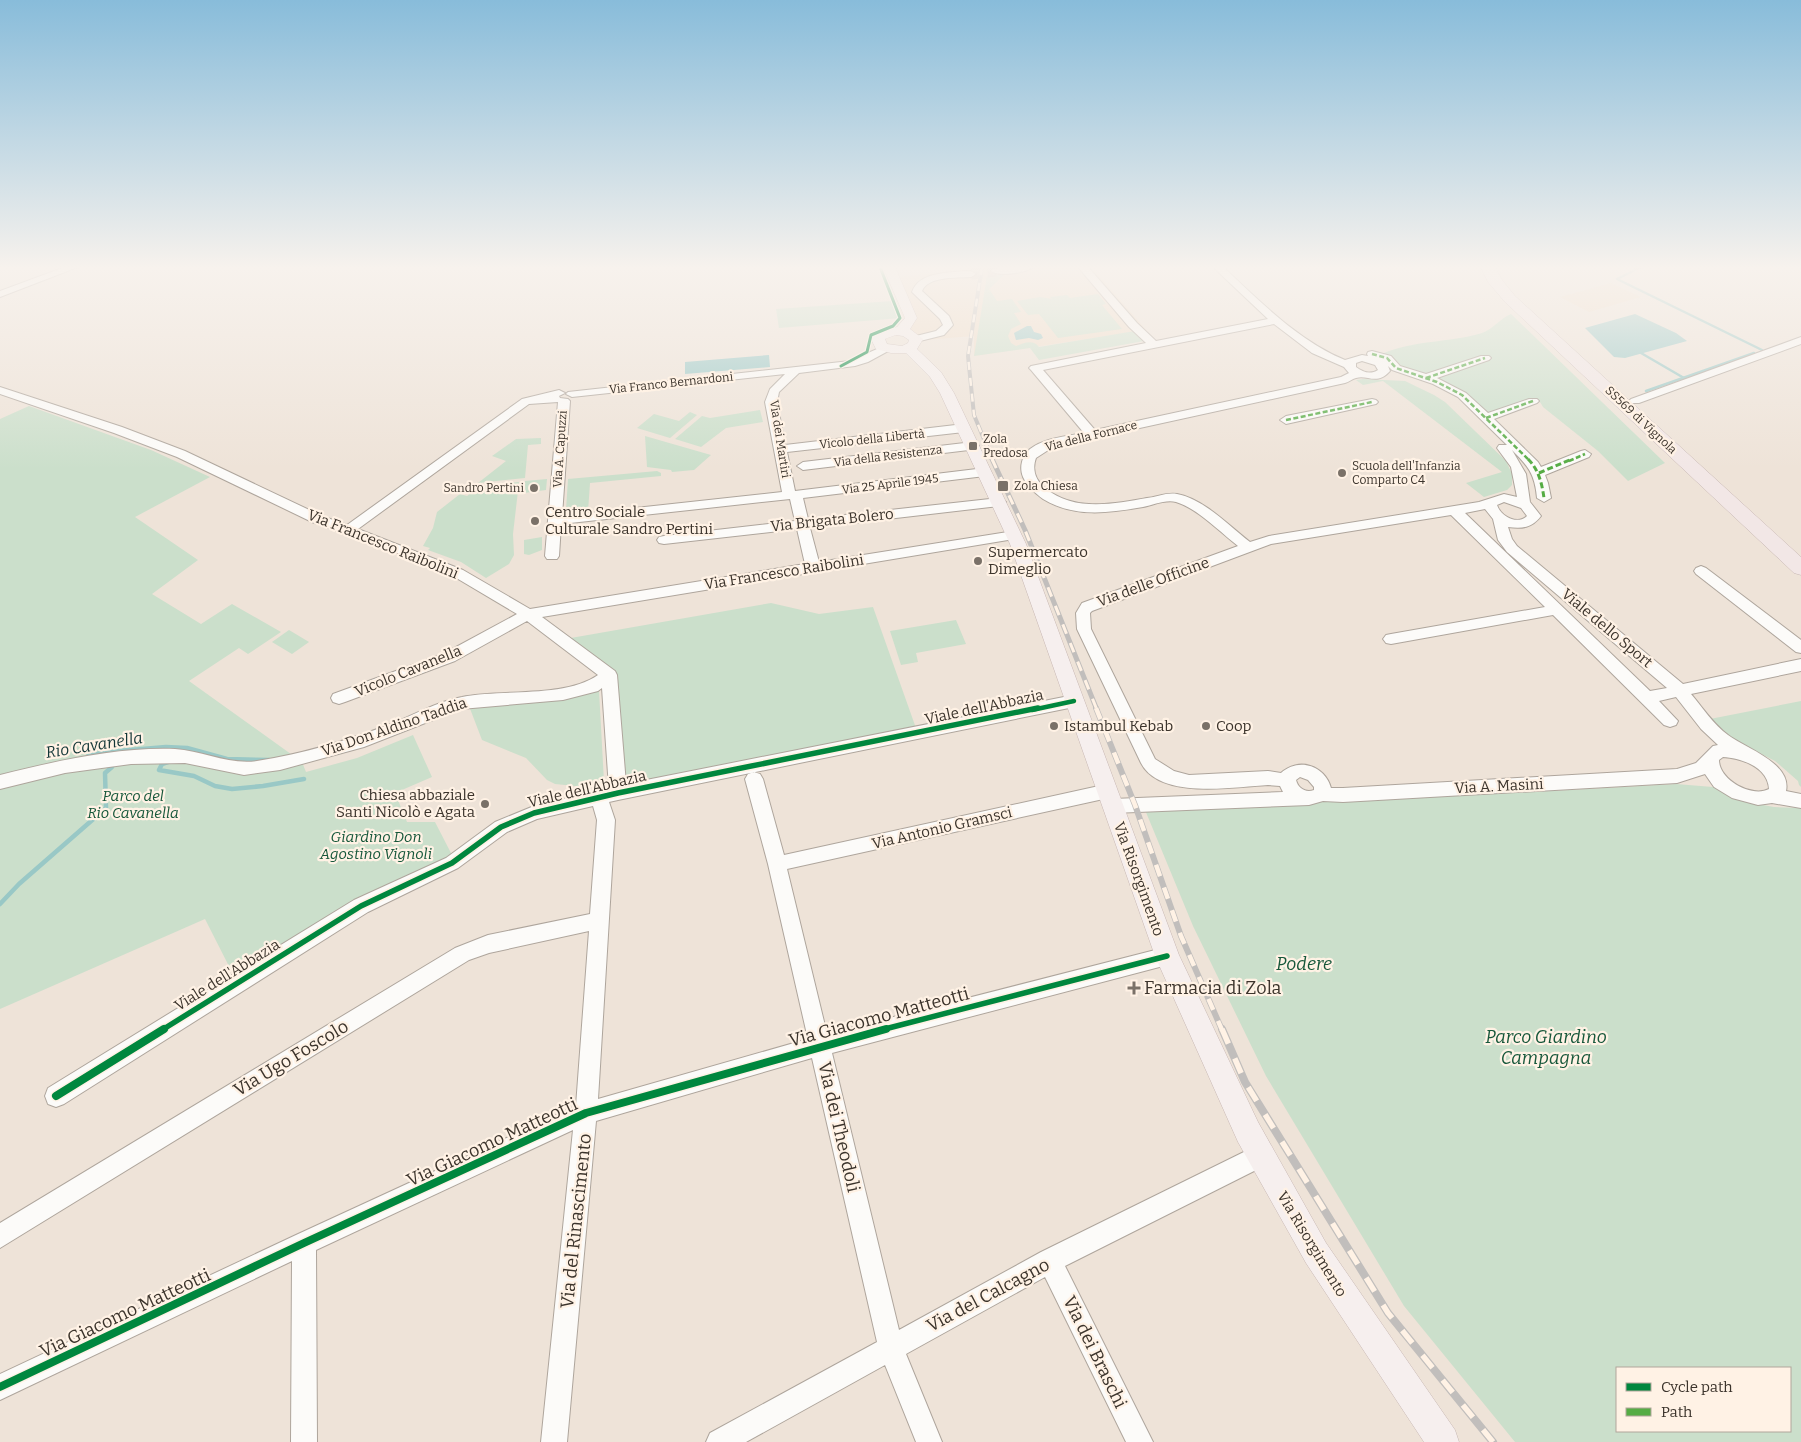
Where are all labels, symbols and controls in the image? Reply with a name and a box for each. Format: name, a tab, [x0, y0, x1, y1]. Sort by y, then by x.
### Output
street label: Via Franco Bernardoni	[608, 369, 734, 396]
street label: SS569 di Vignola	[1602, 383, 1680, 457]
street label: Via dei Martiri	[767, 399, 793, 479]
street label: Via A. Capuzzi	[550, 409, 570, 488]
street label: Via della Fornace	[1043, 418, 1139, 454]
street label: Vicolo della Libertà	[819, 426, 926, 452]
place label: Zola Predosa	[983, 432, 1028, 460]
marker: Zola Predosa	[967, 440, 979, 452]
street label: Via della Resistenza	[833, 442, 944, 470]
place label: Scuola dell'Infanzia Comparto C4	[1352, 459, 1461, 487]
marker: Scuola dell'Infanzia Comparto C4	[1336, 467, 1348, 479]
street label: Via 25 Aprile 1945	[841, 471, 939, 497]
marker: Zola Chiesa	[996, 479, 1010, 493]
place label: Zola Chiesa	[1014, 479, 1078, 493]
place label: Sandro Pertini	[444, 481, 524, 495]
marker: Sandro Pertini	[528, 482, 540, 494]
place label: Centro Sociale Culturale Sandro Pertini	[545, 503, 714, 538]
street label: Via Francesco Raibolini	[305, 505, 462, 583]
street label: Via Brigata Bolero	[769, 505, 895, 535]
marker: Centro Sociale Culturale Sandro Pertini	[529, 515, 541, 527]
place label: Supermercato Dimeglio	[988, 543, 1088, 578]
street label: Via Francesco Raibolini	[703, 550, 866, 594]
street label: Via delle Officine	[1094, 553, 1212, 611]
marker: Supermercato Dimeglio	[972, 555, 984, 567]
street label: Viale dello Sport	[1558, 585, 1657, 672]
street label: Vicolo Cavanella	[352, 641, 464, 701]
street label: Viale dell'Abbazia	[923, 686, 1045, 728]
street label: Via Don Aldino Taddia	[319, 694, 469, 760]
place label: Istambul Kebab	[1064, 717, 1173, 735]
place label: Coop	[1216, 717, 1252, 735]
marker: Istambul Kebab	[1048, 720, 1060, 732]
marker: Coop	[1200, 720, 1212, 732]
water label: Rio Cavanella	[44, 728, 144, 762]
street label: Viale dell'Abbazia	[526, 767, 648, 811]
street label: Via A. Masini	[1454, 775, 1544, 797]
place label: Chiesa abbaziale Santi Nicolò e Agata	[336, 786, 475, 821]
park label: Parco del Rio Cavanella	[87, 787, 179, 822]
marker: Chiesa abbaziale Santi Nicolò e Agata	[479, 798, 491, 810]
street label: Via Antonio Gramsci	[870, 803, 1014, 853]
street label: Via Risorgimento	[1110, 820, 1168, 938]
park label: Giardino Don Agostino Vignoli	[319, 828, 432, 863]
street label: Viale dell'Abbazia	[171, 935, 283, 1015]
park label: Podere	[1276, 953, 1332, 975]
place label: Farmacia di Zola	[1144, 977, 1282, 999]
street label: Via Giacomo Matteotti	[786, 982, 972, 1052]
marker: Farmacia di Zola	[1128, 982, 1140, 994]
street label: Via Ugo Foscolo	[230, 1015, 352, 1101]
park label: Parco Giardino Campagna	[1485, 1026, 1607, 1069]
street label: Via dei Theodoli	[813, 1060, 865, 1194]
street label: Via Giacomo Matteotti	[403, 1093, 581, 1191]
street label: Via del Rinascimento	[556, 1132, 596, 1310]
street label: Via Risorgimento	[1273, 1188, 1351, 1300]
street label: Via del Calcagno	[923, 1253, 1053, 1337]
street label: Via Giacomo Matteotti	[36, 1264, 214, 1362]
street label: Via dei Braschi	[1058, 1292, 1132, 1412]
legend	[1616, 1367, 1791, 1432]
text: Cycle path	[1661, 1378, 1733, 1396]
text: Path	[1661, 1403, 1693, 1421]

